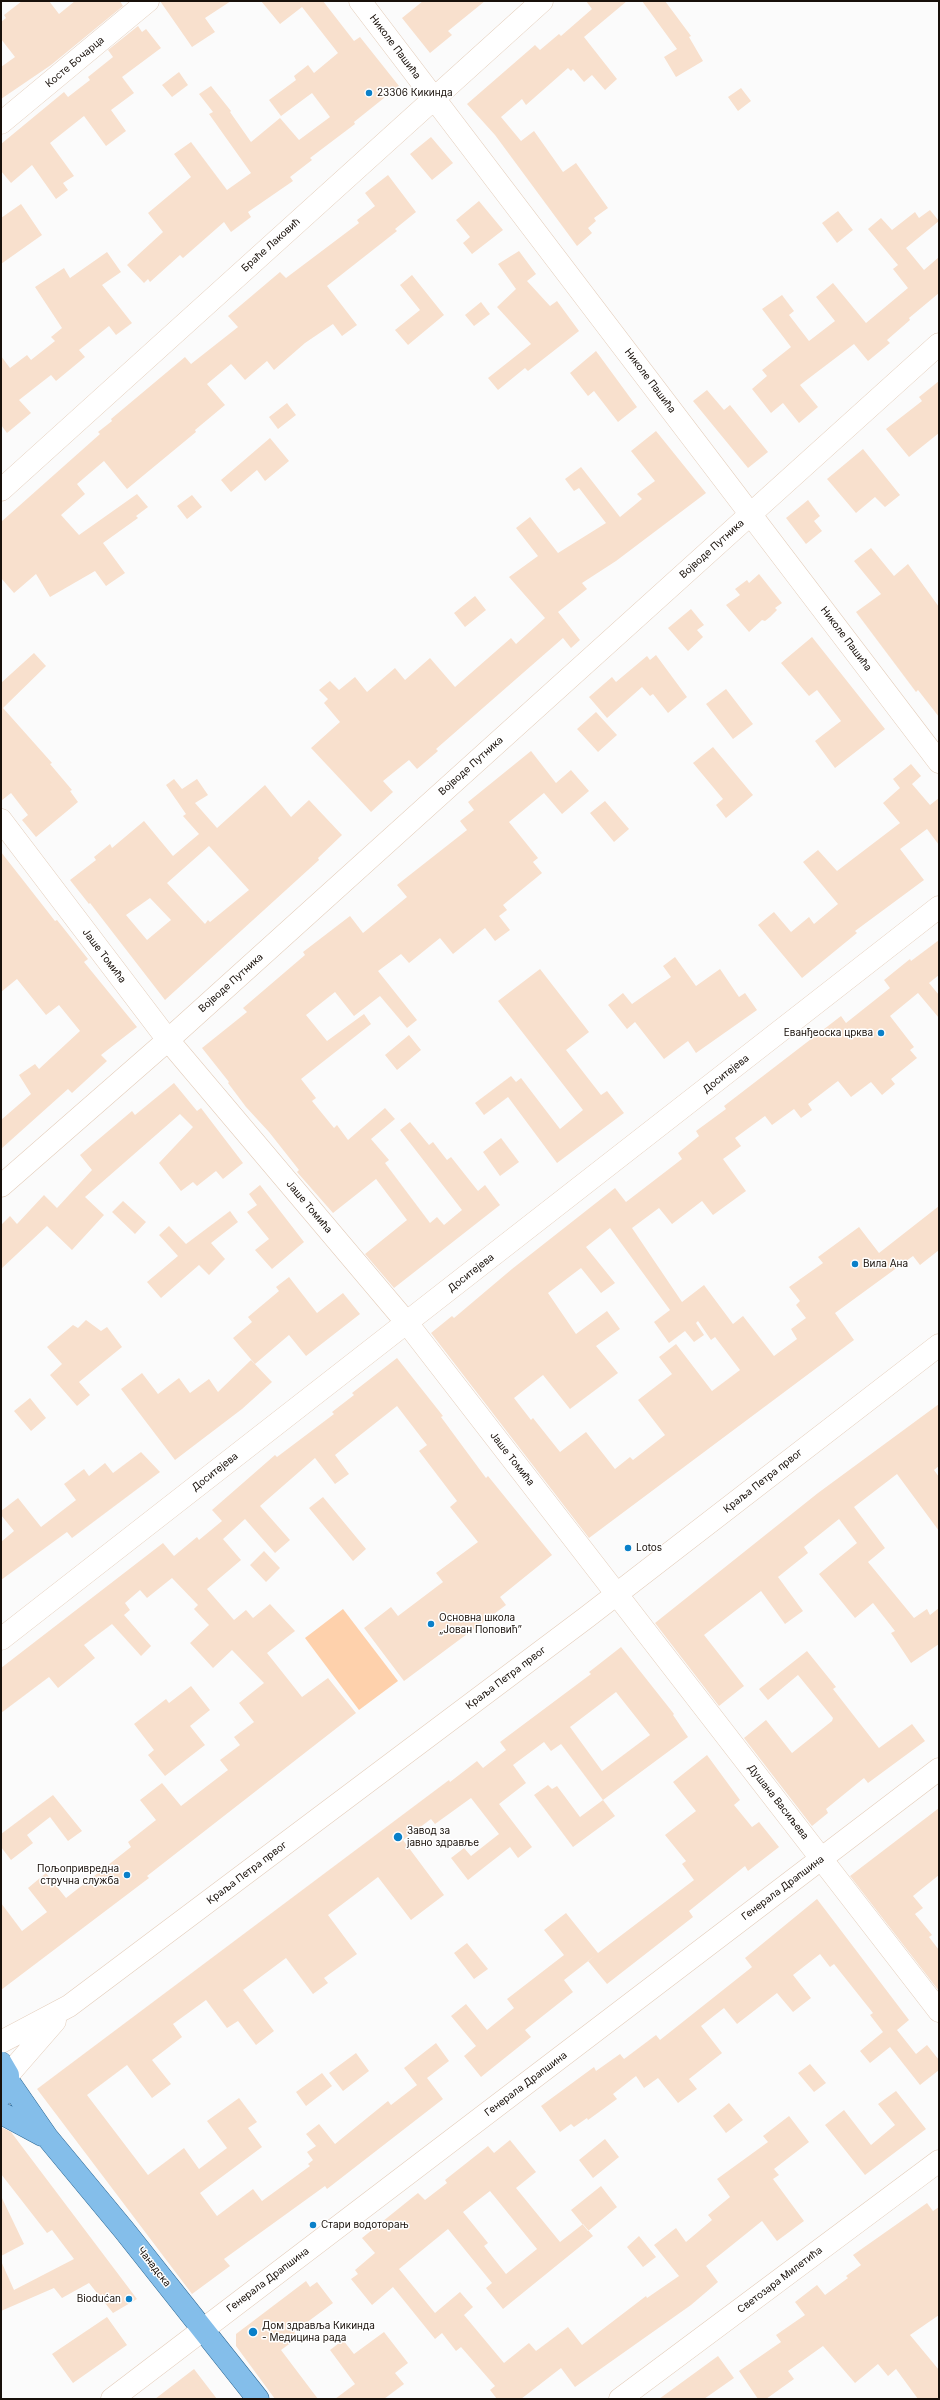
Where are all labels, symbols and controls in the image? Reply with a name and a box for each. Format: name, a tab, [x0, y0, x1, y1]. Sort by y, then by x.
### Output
street label: Николе Пашића	[367, 12, 423, 82]
street label: Косте Бочарца	[43, 34, 107, 90]
place label: 23306 Кикинда	[377, 87, 453, 99]
marker: 23306 Кикинда	[364, 88, 374, 98]
street label: Браће Лаковић	[239, 216, 303, 274]
street label: Николе Пашића	[622, 346, 678, 416]
street label: Војводе Путника	[677, 517, 747, 581]
street label: Николе Пашића	[818, 604, 874, 674]
street label: Војводе Путника	[436, 734, 506, 798]
street label: Јаше Томића	[80, 926, 128, 986]
street label: Војводе Путника	[196, 951, 266, 1015]
place label: Еванђеоска црква	[784, 1027, 873, 1039]
marker: Еванђеоска црква	[876, 1028, 886, 1038]
street label: Доситејева	[700, 1052, 752, 1096]
street label: Јаше Томића	[284, 1178, 334, 1236]
street label: Доситејева	[445, 1251, 497, 1295]
place label: Вила Ана	[863, 1258, 908, 1270]
marker: Вила Ана	[850, 1259, 860, 1269]
street label: Јаше Томића	[487, 1430, 537, 1488]
street label: Краља Петра првог	[721, 1446, 805, 1516]
street label: Доситејева	[189, 1450, 241, 1494]
place label: Lotos	[636, 1542, 662, 1554]
marker: Lotos	[623, 1543, 633, 1553]
place label: Основна школа „Јован Поповић”	[439, 1612, 522, 1636]
marker: Основна школа „Јован Поповић”	[426, 1619, 436, 1629]
street label: Краља Петра првог	[464, 1644, 548, 1712]
street label: Душана Васиљева	[745, 1762, 811, 1842]
place label: Завод за јавно здравље	[407, 1825, 479, 1848]
marker: Завод за јавно здравље	[392, 1831, 404, 1843]
street label: Краља Петра првог	[205, 1839, 289, 1907]
street label: Генерала Драпшина	[739, 1853, 827, 1923]
place label: Пољопривредна стручна служба	[37, 1863, 119, 1886]
marker: Пољопривредна стручна служба	[122, 1870, 132, 1880]
street label: Генерала Драпшина	[482, 2049, 570, 2119]
place label: Стари водоторањ	[321, 2219, 409, 2231]
marker: Стари водоторањ	[308, 2220, 318, 2230]
street label: Светозара Милетића	[735, 2244, 825, 2316]
street label: Чанадска	[135, 2245, 173, 2289]
street label: Генерала Драпшина	[224, 2245, 312, 2315]
place label: Biodućan	[77, 2293, 121, 2305]
marker: Biodućan	[124, 2294, 134, 2304]
place label: Дом здравља Кикинда - Медицина рада	[262, 2320, 375, 2344]
marker: Дом здравља Кикинда - Медицина рада	[247, 2326, 259, 2338]

